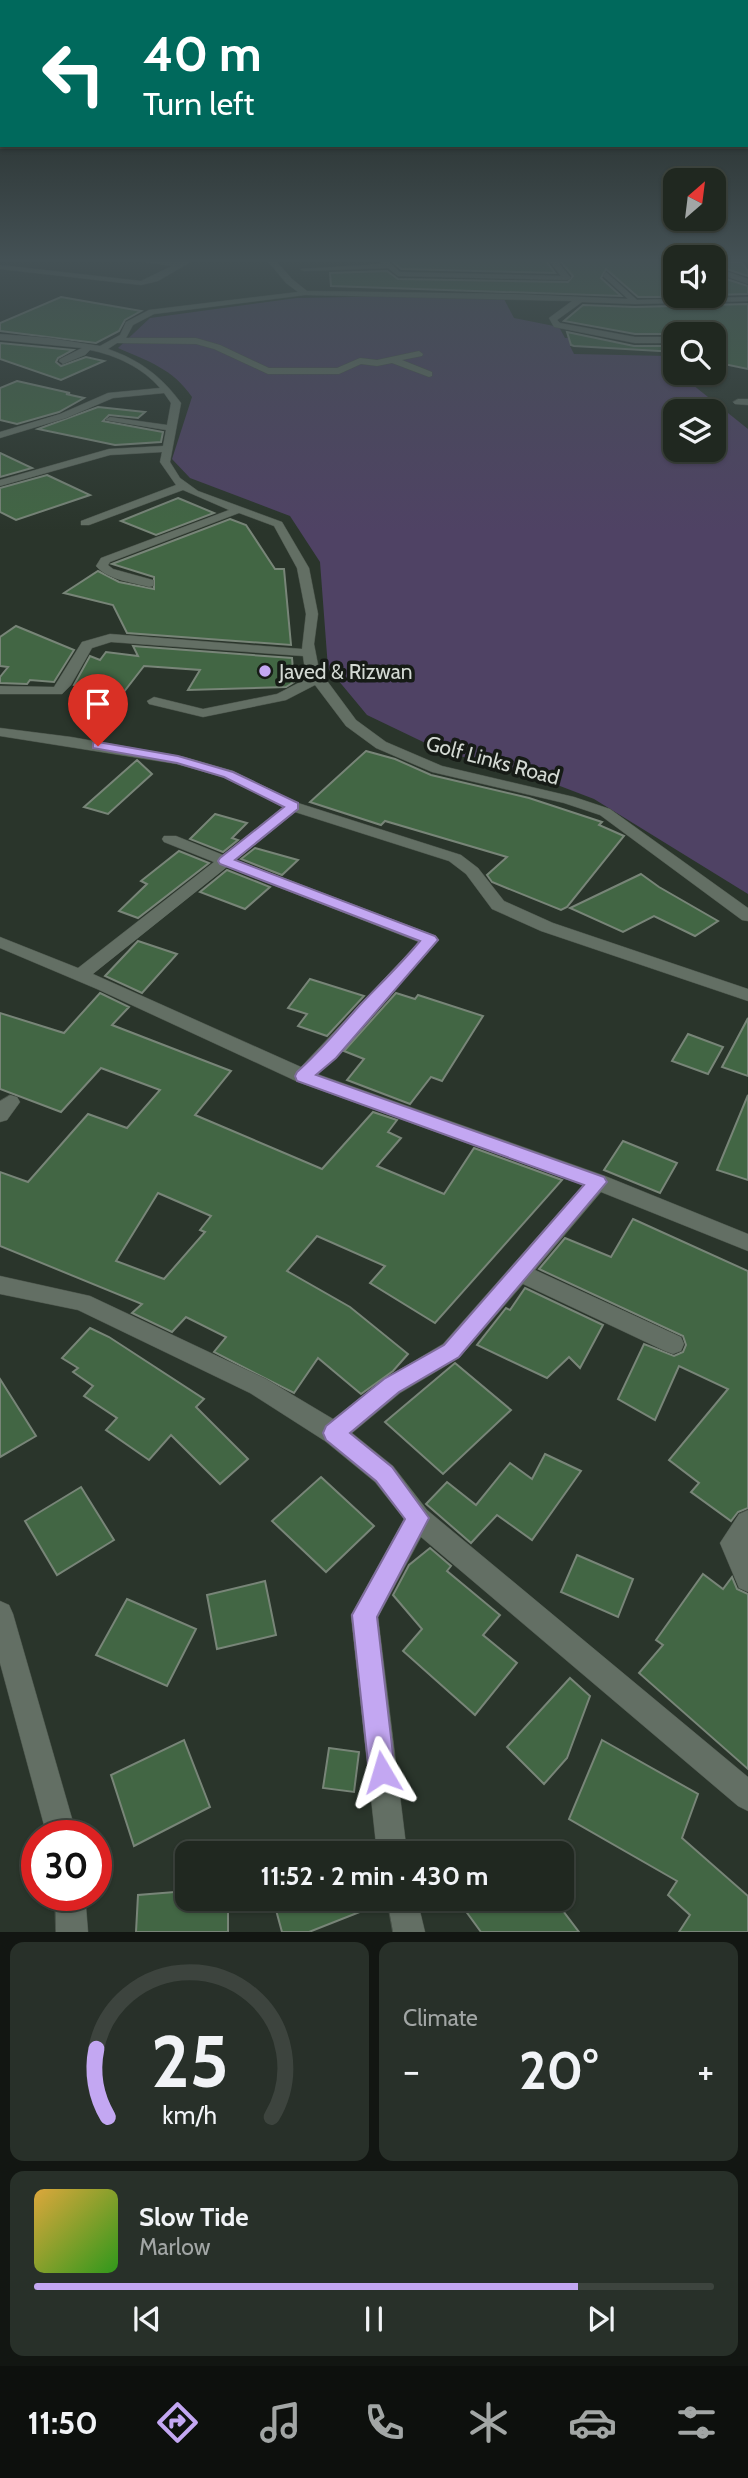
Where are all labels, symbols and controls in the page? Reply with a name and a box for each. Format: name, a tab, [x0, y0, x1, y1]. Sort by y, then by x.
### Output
text: 40 m	[143, 24, 262, 83]
icon: left	[28, 28, 119, 119]
text: Turn left	[143, 84, 254, 123]
north arrow	[663, 168, 726, 231]
map controls	[663, 168, 726, 462]
button: sound	[663, 245, 726, 308]
button: search	[663, 322, 726, 385]
button: layers	[663, 399, 726, 462]
place label: Javed & Rizwan	[278, 659, 413, 684]
marker: Javed & Rizwan	[257, 663, 273, 679]
pin	[68, 674, 128, 746]
icon: arrive	[79, 685, 117, 723]
street label: Golf Links Road	[423, 730, 563, 790]
position arrow	[345, 1735, 419, 1809]
speed limit sign: 30	[21, 1820, 112, 1911]
text: 11:52 · 2 min · 430 m	[261, 1860, 488, 1892]
text: Climate	[403, 2004, 478, 2032]
text: 25	[151, 2018, 228, 2106]
text: 20°	[519, 2039, 598, 2102]
text: −	[403, 2047, 420, 2094]
text: +	[697, 2047, 714, 2094]
text: km/h	[162, 2100, 217, 2130]
text: Slow Tide	[139, 2201, 249, 2233]
text: Marlow	[139, 2233, 210, 2261]
icon: previous	[128, 2300, 166, 2338]
icon: pause	[355, 2300, 393, 2338]
icon: next	[582, 2300, 620, 2338]
icon: directions	[153, 2398, 202, 2447]
icon: music	[256, 2398, 305, 2447]
icon: phone	[360, 2398, 409, 2447]
icon: climate	[464, 2398, 513, 2447]
icon: car	[568, 2398, 617, 2447]
icon: filters	[672, 2398, 721, 2447]
text: 11:50	[27, 2403, 98, 2442]

